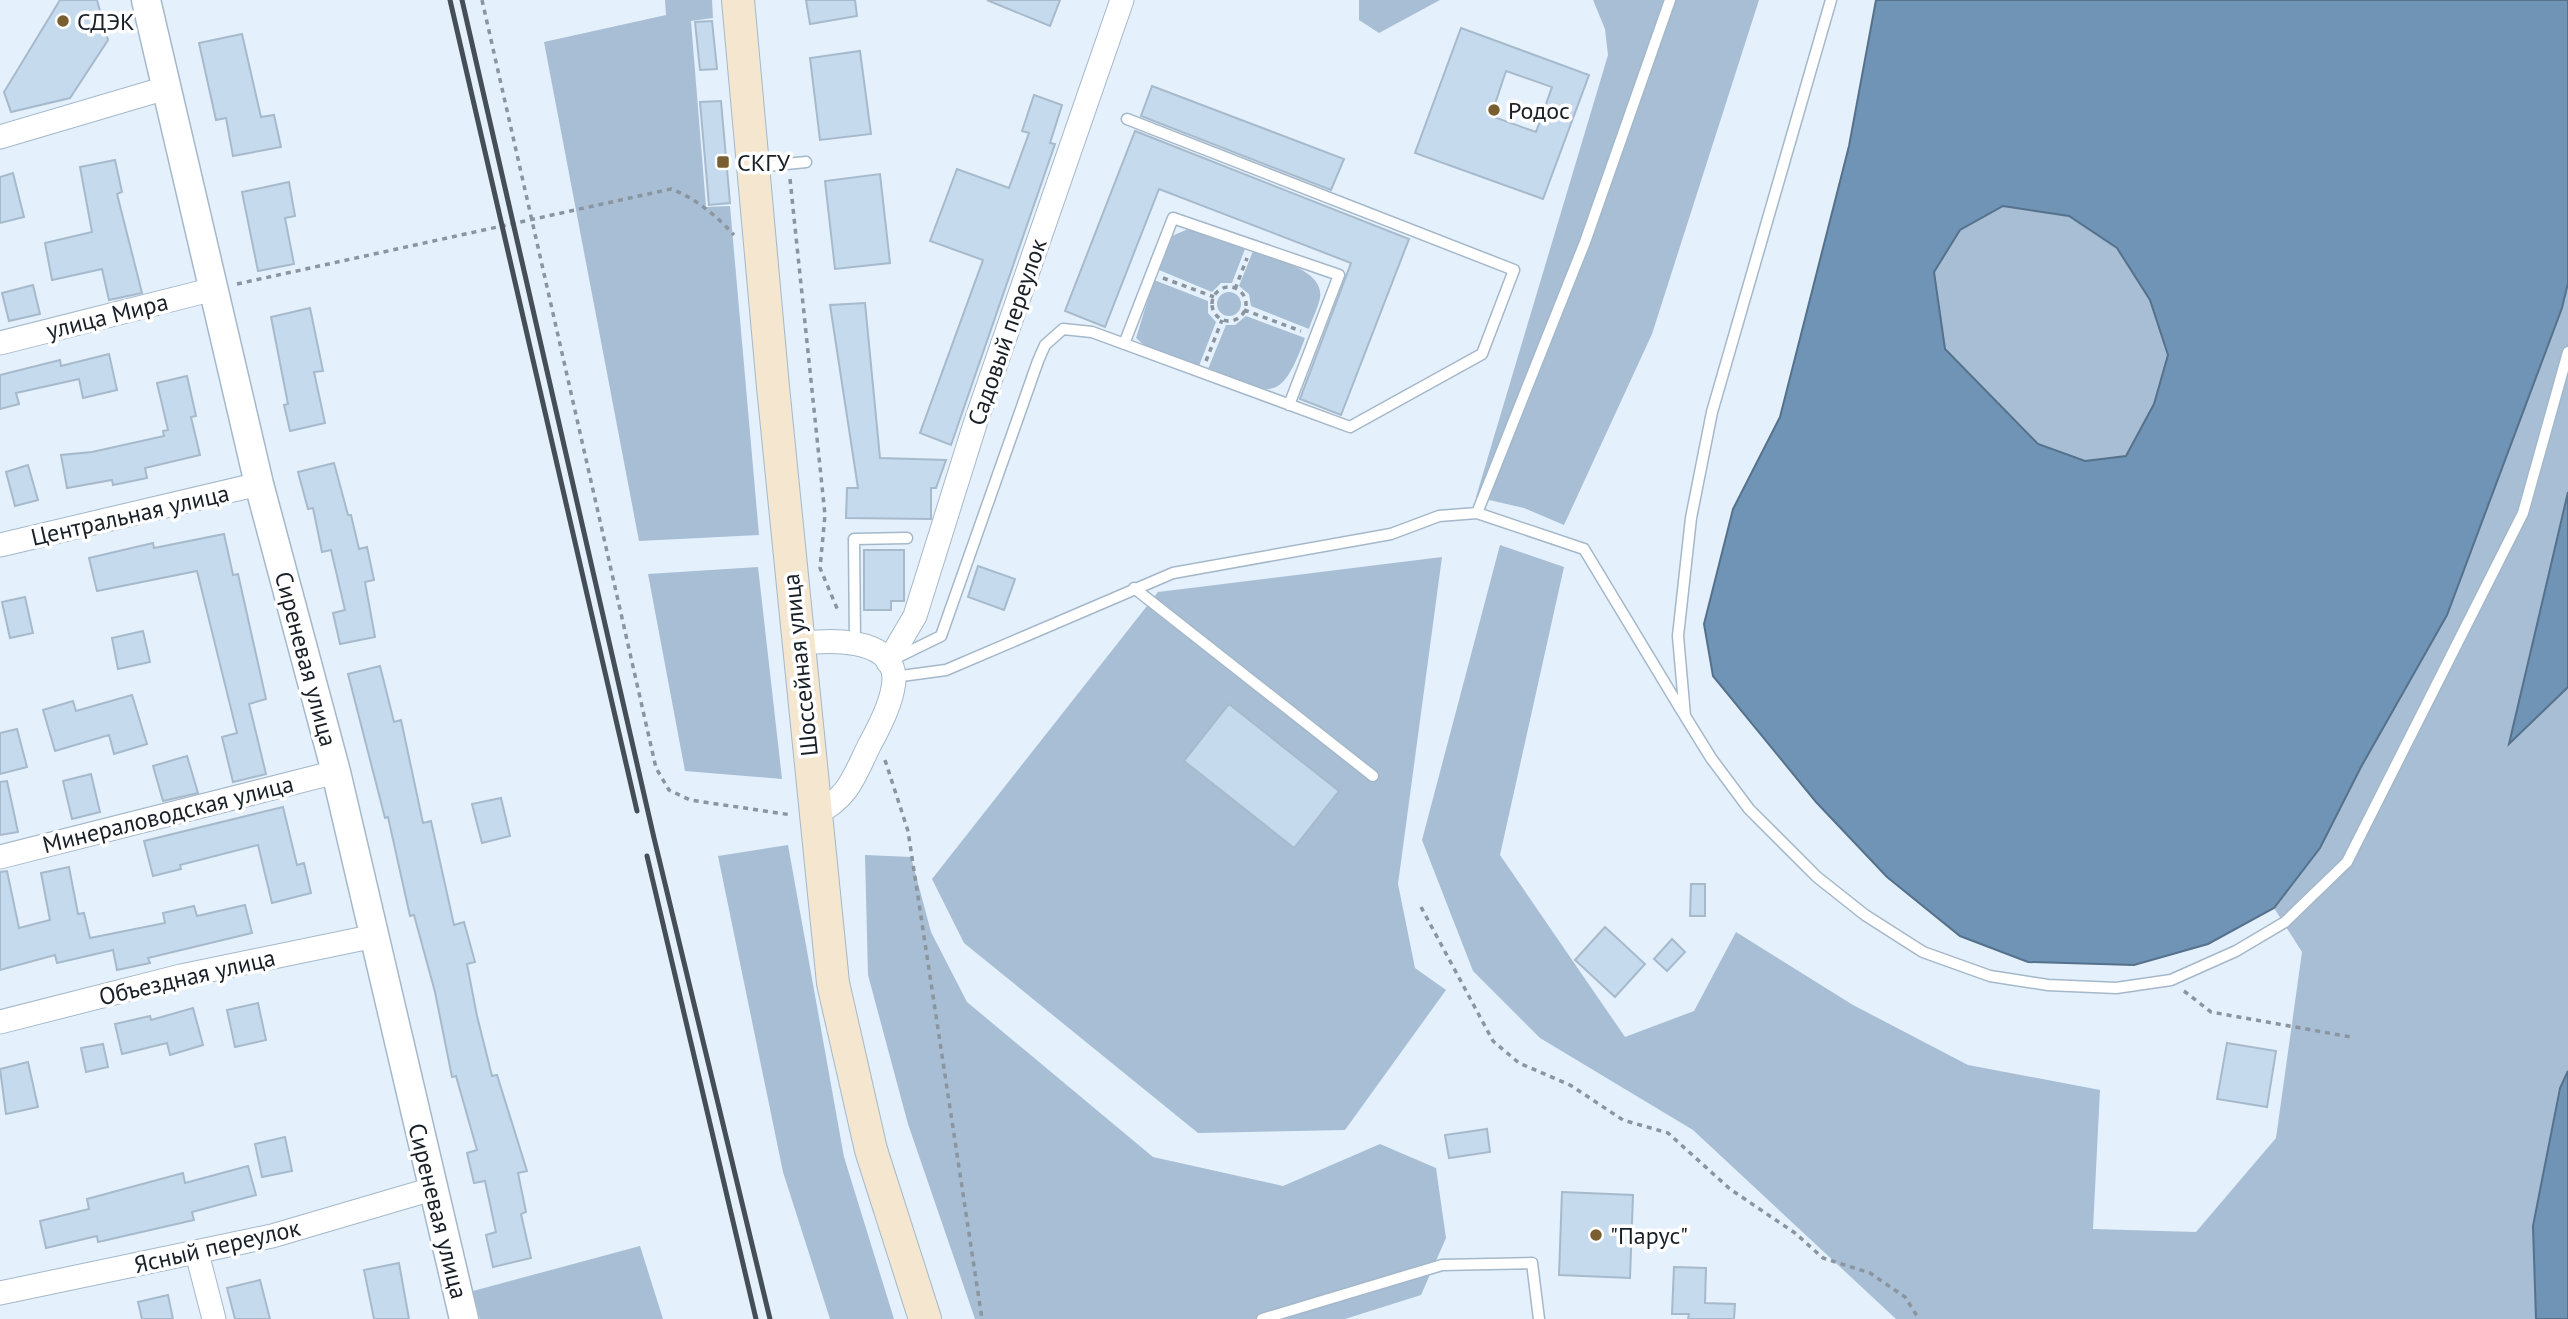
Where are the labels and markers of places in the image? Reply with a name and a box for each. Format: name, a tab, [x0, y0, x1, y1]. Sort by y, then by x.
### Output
place label: СДЭК	[77, 6, 135, 37]
marker: СДЭК	[55, 13, 71, 29]
place label: Родос	[1508, 95, 1570, 126]
marker: Родос	[1486, 102, 1502, 118]
place label: СКГУ	[737, 147, 791, 178]
marker: СКГУ	[715, 154, 731, 170]
place label: "Парус"	[1610, 1220, 1688, 1251]
marker: "Парус"	[1588, 1227, 1604, 1243]

